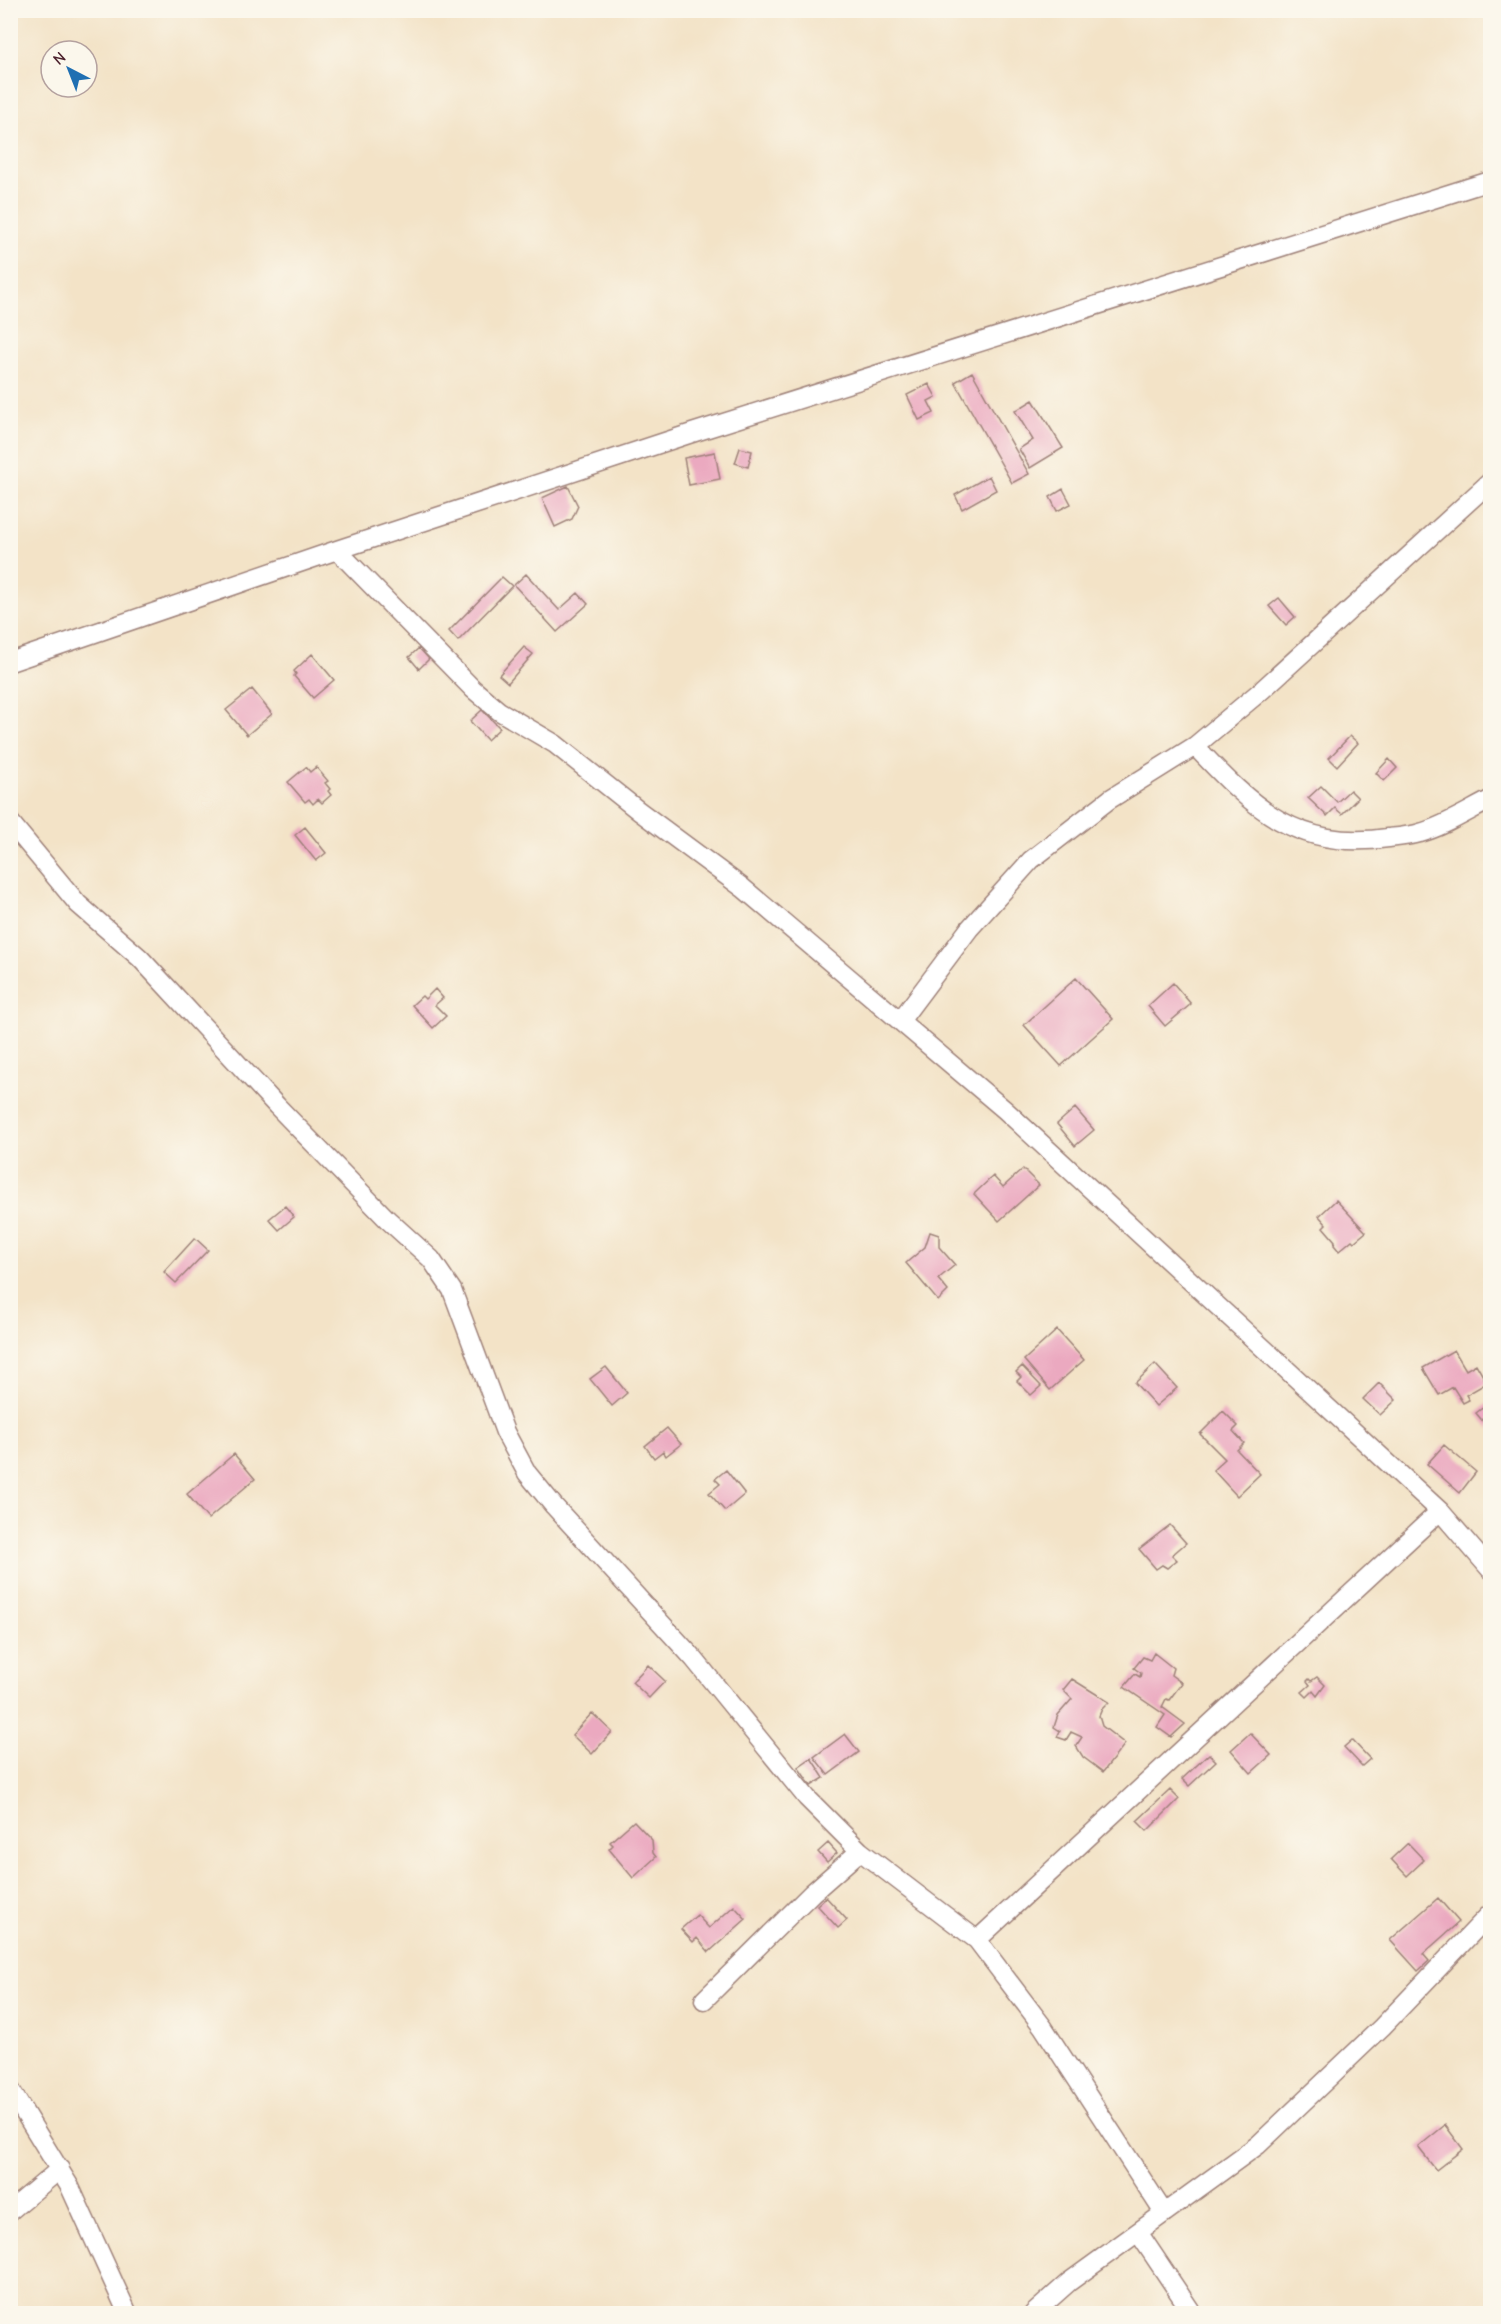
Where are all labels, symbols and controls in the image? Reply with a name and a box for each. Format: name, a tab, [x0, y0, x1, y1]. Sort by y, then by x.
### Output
north arrow	[39, 39, 99, 99]
text: N	[50, 48, 70, 69]

